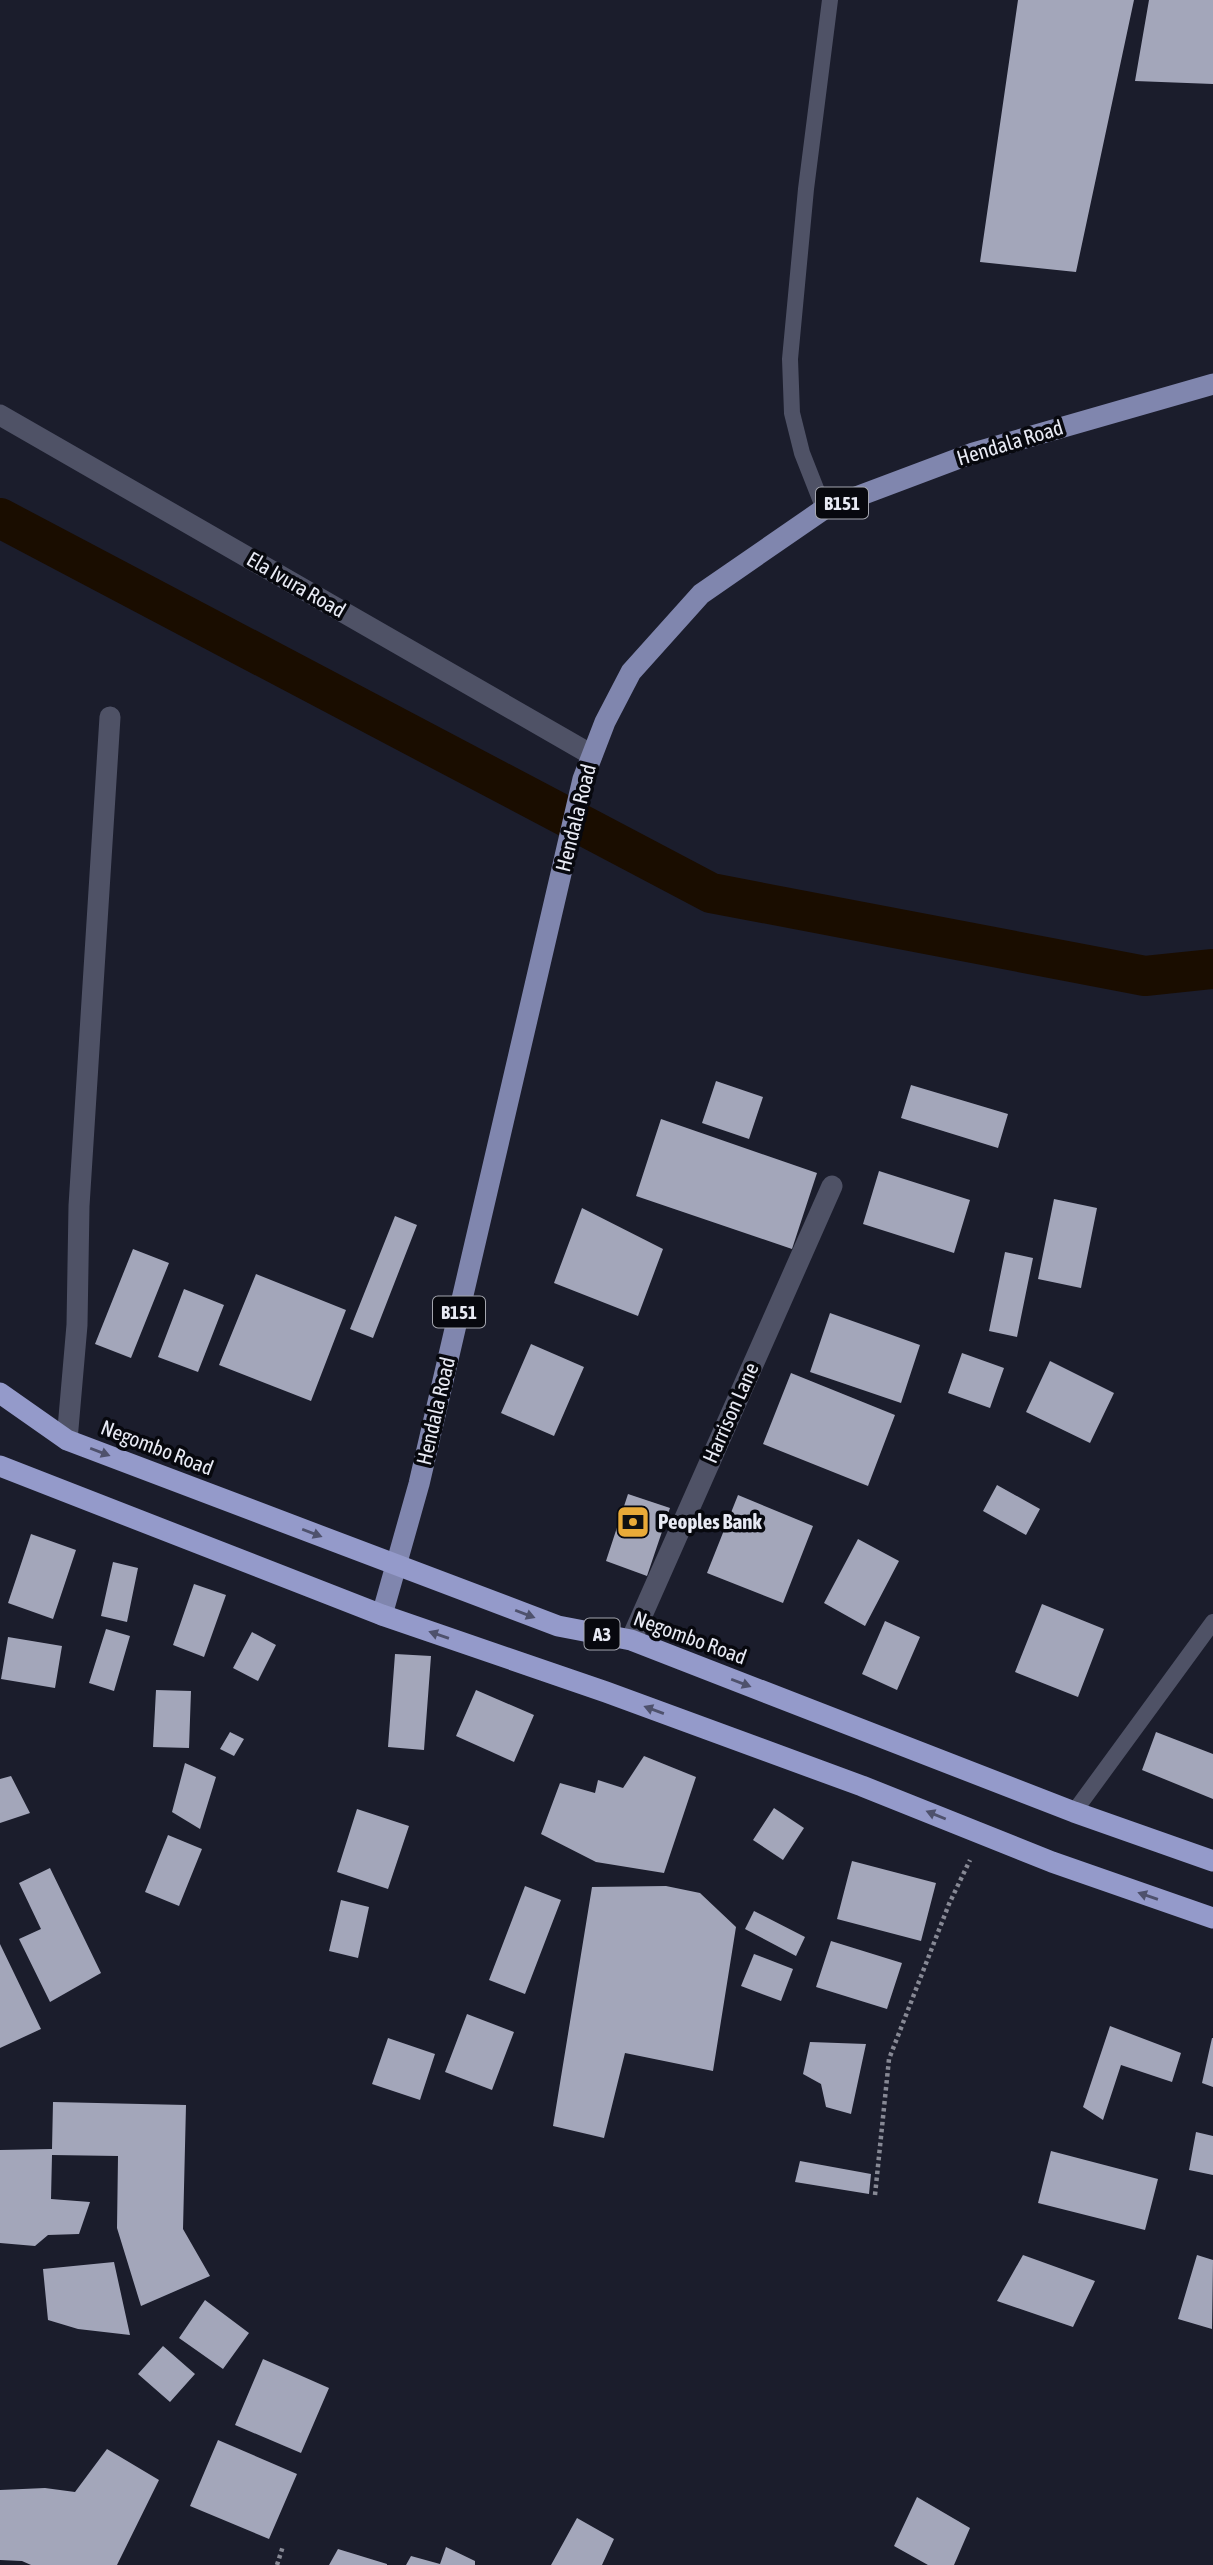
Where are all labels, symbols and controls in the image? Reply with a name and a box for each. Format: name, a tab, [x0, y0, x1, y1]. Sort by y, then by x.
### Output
street label: Hendala Road	[954, 414, 1066, 470]
road number: B151	[816, 488, 868, 518]
street label: Ela Ivura Road	[243, 546, 350, 622]
street label: Hendala Road	[550, 762, 600, 874]
road number: B151	[433, 1296, 485, 1328]
street label: Hendala Road	[411, 1355, 459, 1467]
street label: Harrison Lane	[697, 1359, 763, 1466]
street label: Negombo Road	[98, 1415, 217, 1479]
one-way arrow	[89, 1447, 110, 1458]
bank icon: Peoples Bank	[614, 1503, 652, 1541]
place label: Peoples Bank	[658, 1509, 762, 1533]
one-way arrow	[302, 1528, 323, 1539]
street label: Negombo Road	[631, 1606, 750, 1669]
one-way arrow	[515, 1608, 536, 1619]
road number: A3	[584, 1618, 620, 1650]
one-way arrow	[428, 1629, 449, 1640]
one-way arrow	[731, 1677, 752, 1688]
one-way arrow	[643, 1704, 664, 1715]
one-way arrow	[925, 1810, 946, 1821]
one-way arrow	[1138, 1890, 1159, 1901]

